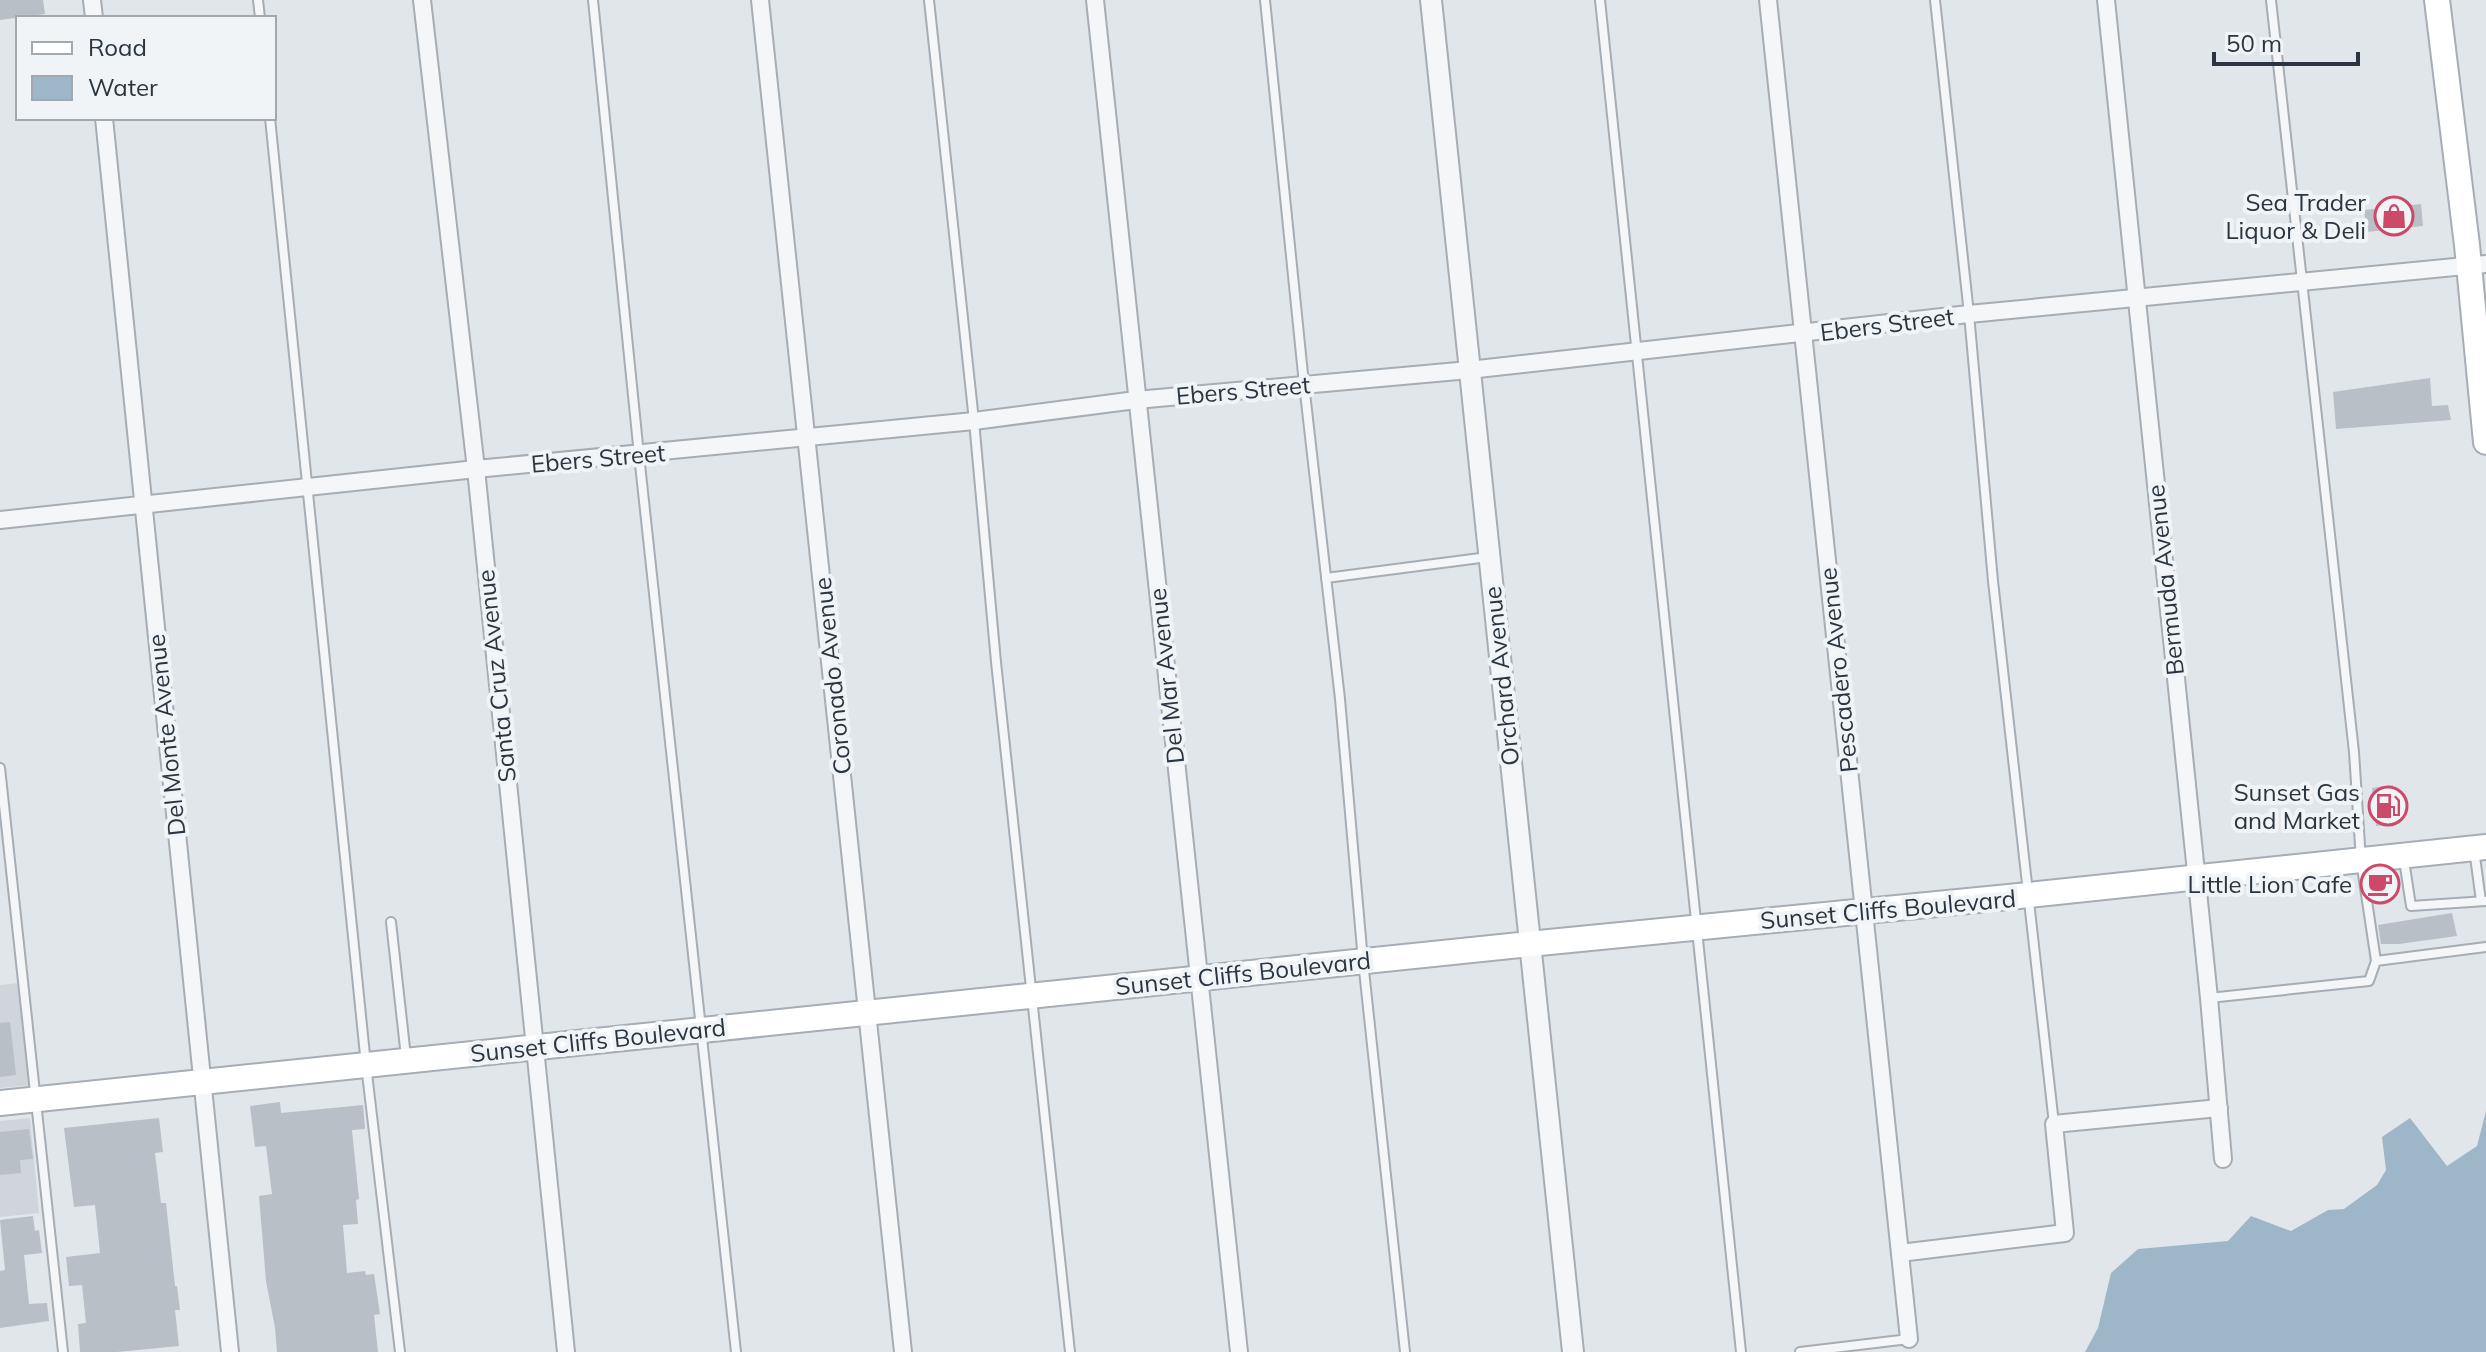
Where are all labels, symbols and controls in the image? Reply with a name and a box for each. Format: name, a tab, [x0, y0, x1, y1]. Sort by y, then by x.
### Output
legend	[16, 16, 276, 120]
scale bar	[2214, 16, 2358, 66]
text: 50 m	[2226, 28, 2282, 58]
text: Road	[88, 32, 147, 62]
text: Water	[88, 72, 158, 102]
place label: Sea Trader Liquor & Deli	[2226, 187, 2366, 245]
shop icon: Sea Trader Liquor & Deli	[2373, 195, 2415, 237]
street label: Ebers Street	[1818, 301, 1956, 347]
street label: Ebers Street	[1175, 369, 1311, 411]
street label: Ebers Street	[530, 437, 666, 479]
street label: Bermuda Avenue	[2140, 483, 2190, 677]
street label: Pescadero Avenue	[1812, 566, 1864, 774]
street label: Santa Cruz Avenue	[470, 568, 522, 784]
street label: Coronado Avenue	[807, 576, 857, 776]
street label: Orchard Avenue	[1477, 585, 1525, 767]
street label: Del Mar Avenue	[1142, 587, 1190, 765]
street label: Del Monte Avenue	[140, 633, 192, 837]
place label: Sunset Gas and Market	[2234, 777, 2360, 835]
fuel station icon: Sunset Gas and Market	[2367, 785, 2409, 827]
cafe icon: Little Lion Cafe	[2359, 863, 2401, 905]
place label: Little Lion Cafe	[2188, 869, 2352, 899]
street label: Sunset Cliffs Boulevard	[1759, 883, 2017, 935]
street label: Sunset Cliffs Boulevard	[1114, 945, 1372, 1001]
street label: Sunset Cliffs Boulevard	[469, 1012, 727, 1068]

